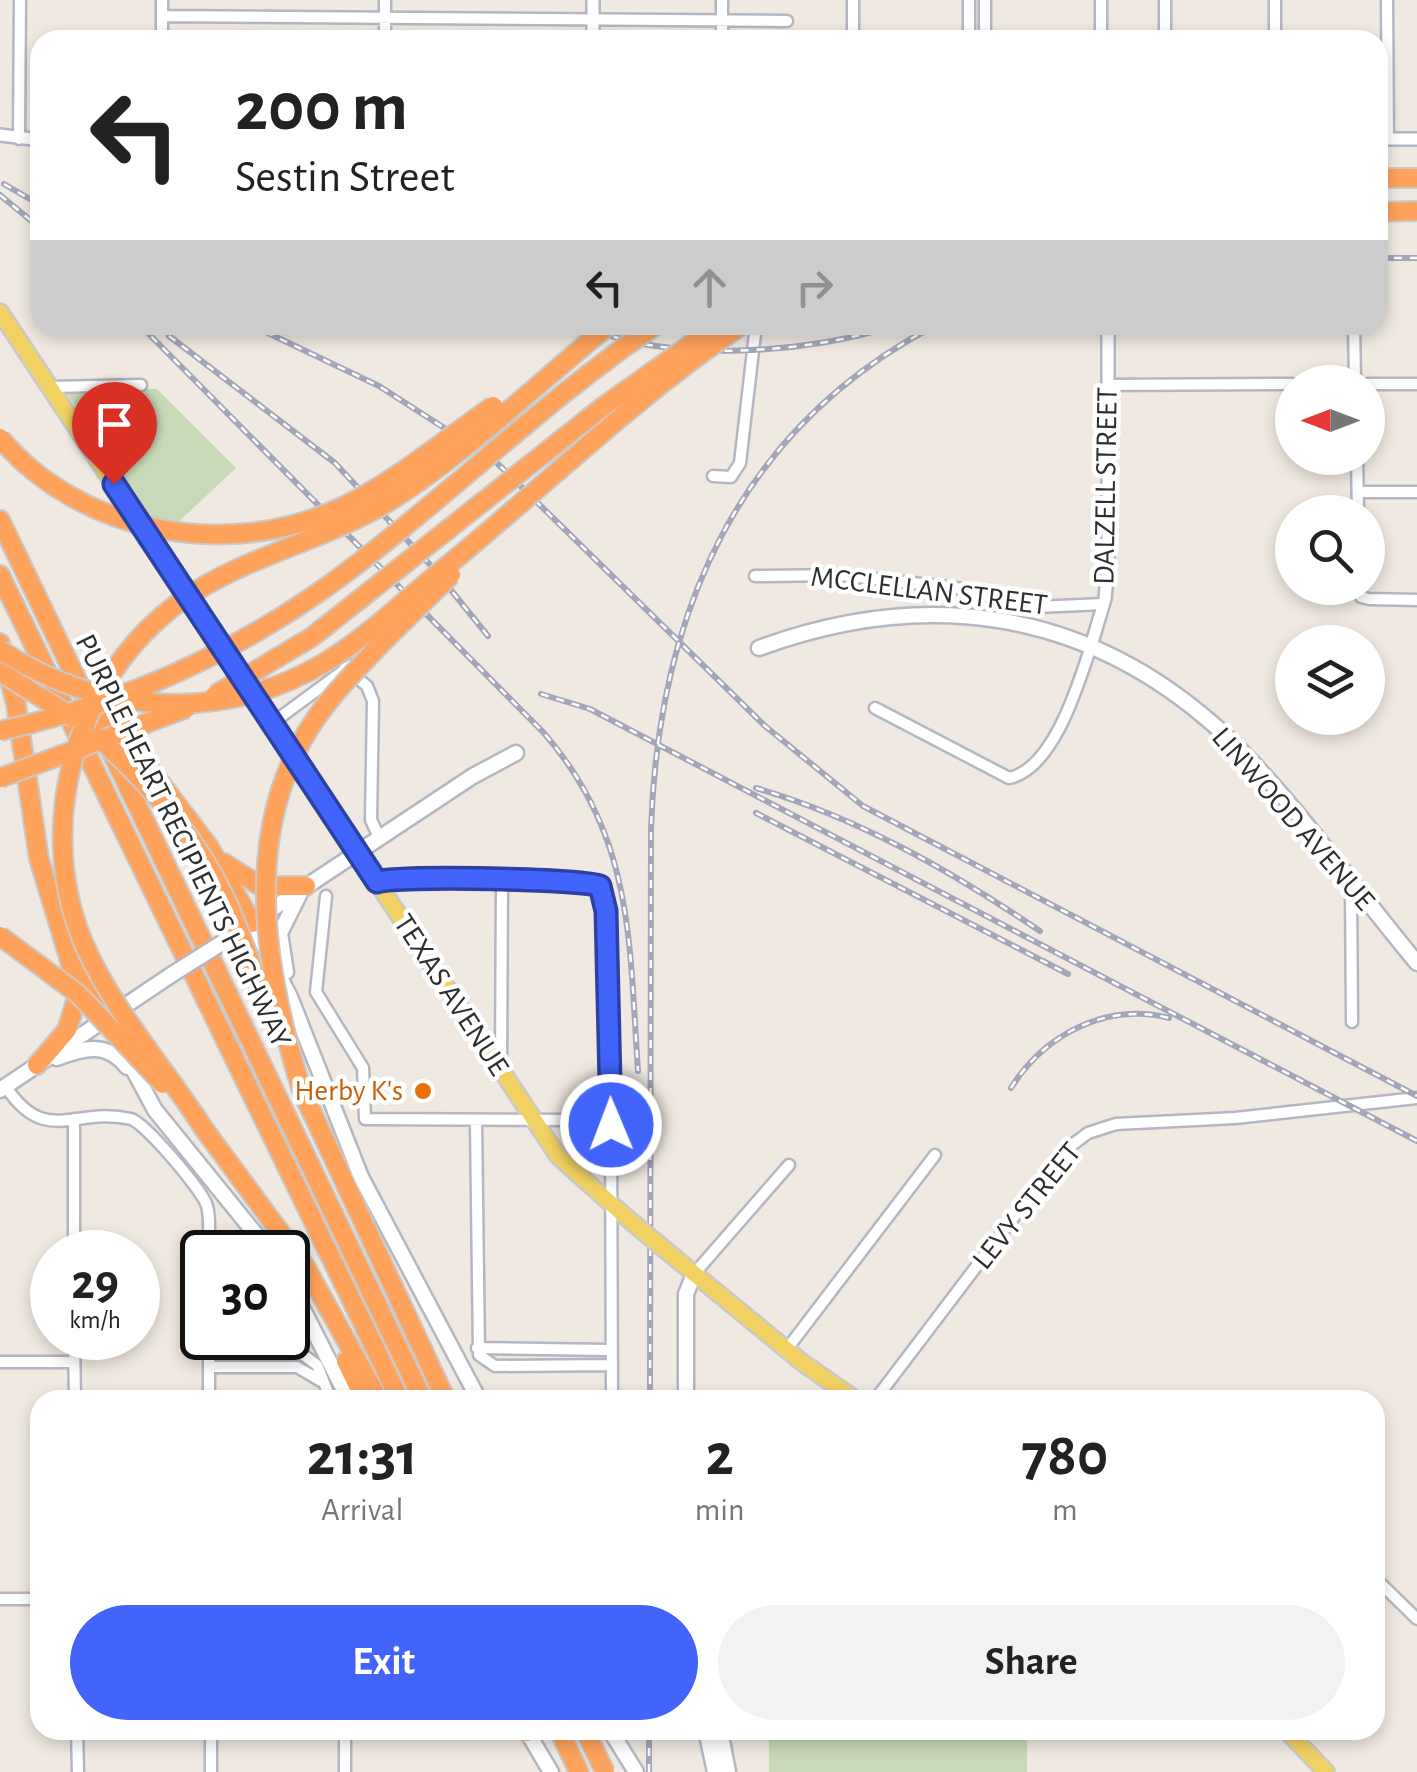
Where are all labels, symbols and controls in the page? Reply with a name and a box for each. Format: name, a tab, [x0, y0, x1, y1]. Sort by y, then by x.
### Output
icon: left	[70, 70, 200, 200]
text: 200 m	[235, 73, 408, 143]
text: Sestin Street	[235, 155, 455, 200]
icon: left	[577, 260, 632, 315]
icon: ahead	[682, 260, 737, 315]
icon: right	[787, 260, 842, 315]
north arrow	[1275, 365, 1385, 475]
map controls	[1275, 365, 1385, 735]
pin	[72, 382, 157, 485]
street label: DALZELL STREET	[1089, 387, 1123, 585]
icon: arrive	[87, 397, 142, 452]
button: search	[1275, 495, 1385, 605]
street label: MCCLELLAN STREET	[809, 562, 1049, 620]
button: layers	[1275, 625, 1385, 735]
street label: PURPLE HEART RECIPIENTS HIGHWAY	[70, 630, 296, 1053]
street label: LINWOOD AVENUE	[1206, 722, 1380, 916]
street label: TEXAS AVENUE	[388, 909, 514, 1081]
position arrow	[559, 1073, 663, 1177]
place label: Herby K's	[294, 1076, 403, 1106]
marker: Herby K's	[412, 1080, 434, 1102]
street label: LEVY STREET	[967, 1137, 1087, 1275]
speed limit sign: 30	[180, 1230, 310, 1360]
text: 29	[71, 1258, 119, 1308]
text: km/h	[69, 1308, 121, 1333]
text: 21:31	[307, 1426, 418, 1486]
text: 2	[706, 1426, 734, 1486]
text: 780	[1021, 1426, 1108, 1486]
text: Arrival	[321, 1494, 404, 1526]
text: min	[695, 1494, 745, 1526]
text: m	[1052, 1494, 1078, 1526]
button: Exit	[70, 1605, 698, 1720]
button: Share	[718, 1605, 1345, 1720]

